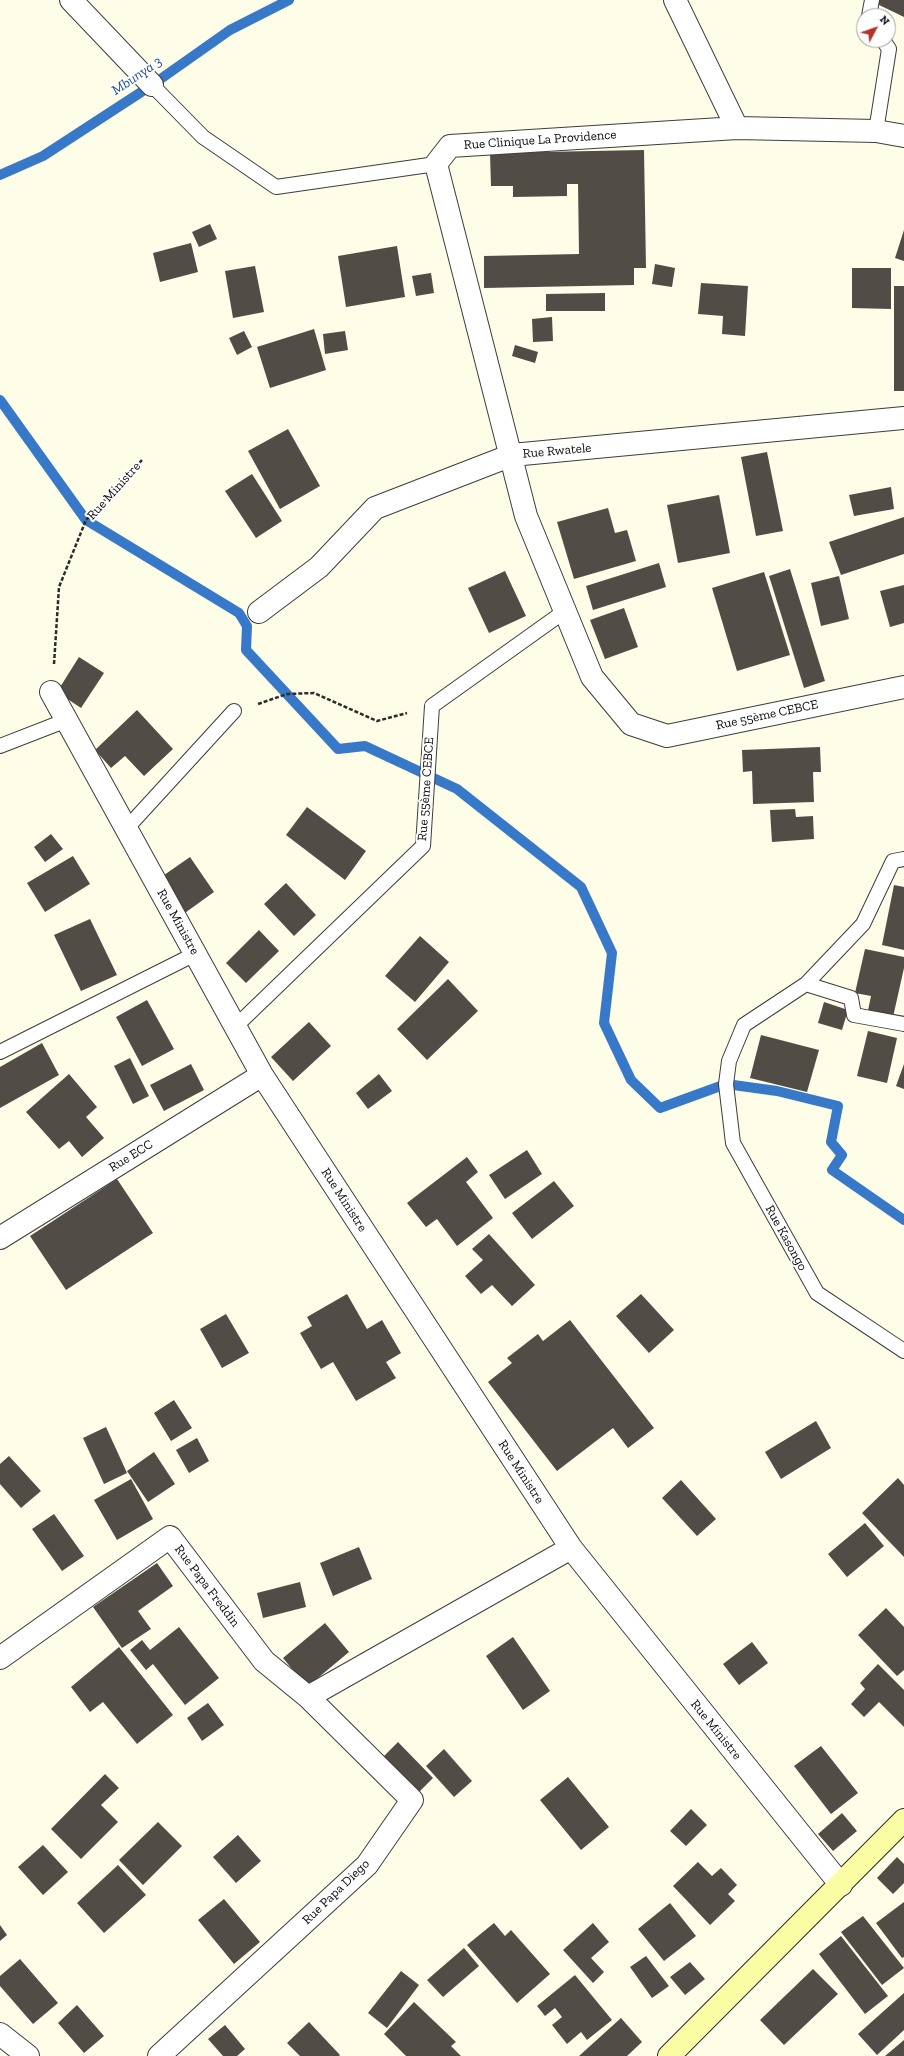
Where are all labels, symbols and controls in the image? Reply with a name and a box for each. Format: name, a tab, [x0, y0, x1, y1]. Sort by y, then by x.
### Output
north arrow	[856, 8, 896, 48]
text: N	[877, 13, 892, 28]
water label: Mbunya 3	[109, 53, 165, 99]
street label: Rue Clinique La Providence	[463, 127, 617, 153]
street label: Rue Rwatele	[522, 440, 592, 462]
street label: Rue Ministre	[84, 459, 144, 523]
street label: Rue 55ème CEBCE	[715, 697, 819, 733]
street label: Rue 55ème CEBCE	[415, 737, 437, 841]
street label: Rue Ministre	[154, 886, 202, 958]
street label: Rue ECC	[106, 1136, 156, 1176]
street label: Rue Ministre	[318, 1165, 370, 1235]
street label: Rue Kasongo	[762, 1202, 810, 1274]
street label: Rue Ministre	[495, 1437, 547, 1507]
street label: Rue Papa Freddin	[171, 1542, 243, 1630]
street label: Rue Ministre	[687, 1697, 745, 1763]
street label: Rue Papa Diego	[299, 1856, 373, 1928]

